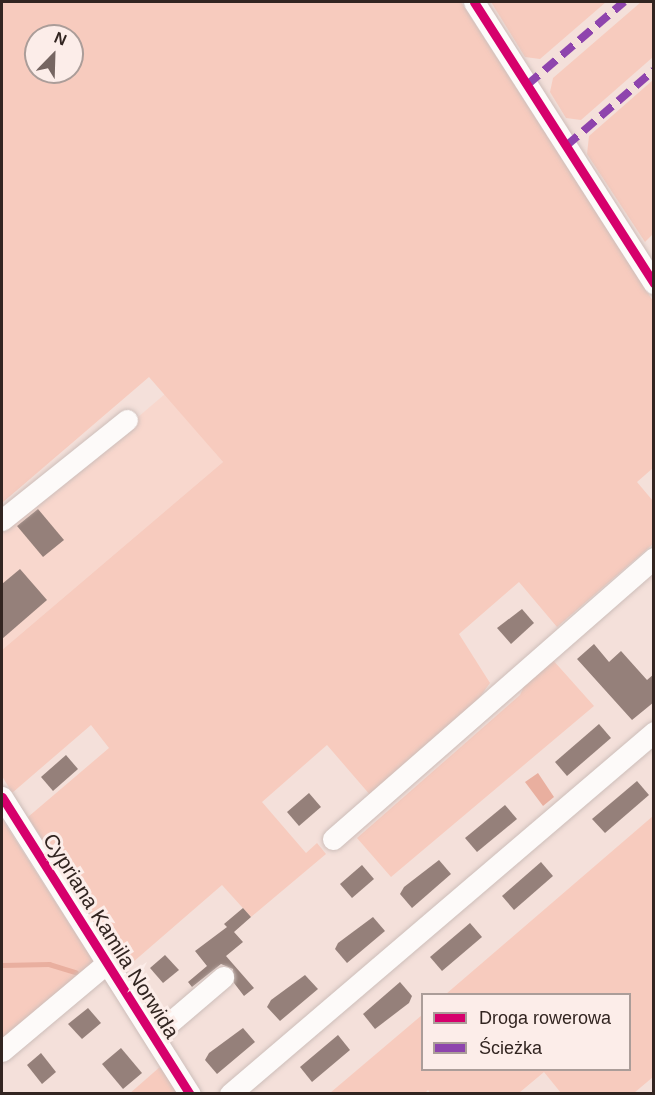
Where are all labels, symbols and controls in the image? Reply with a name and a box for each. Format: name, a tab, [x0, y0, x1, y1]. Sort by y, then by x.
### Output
north arrow	[24, 24, 84, 84]
text: N	[52, 29, 69, 49]
street label: Cypriana Kamila Norwida	[38, 829, 184, 1043]
legend	[421, 993, 631, 1071]
text: Droga rowerowa	[479, 1008, 611, 1028]
text: Ścieżka	[479, 1038, 542, 1058]

